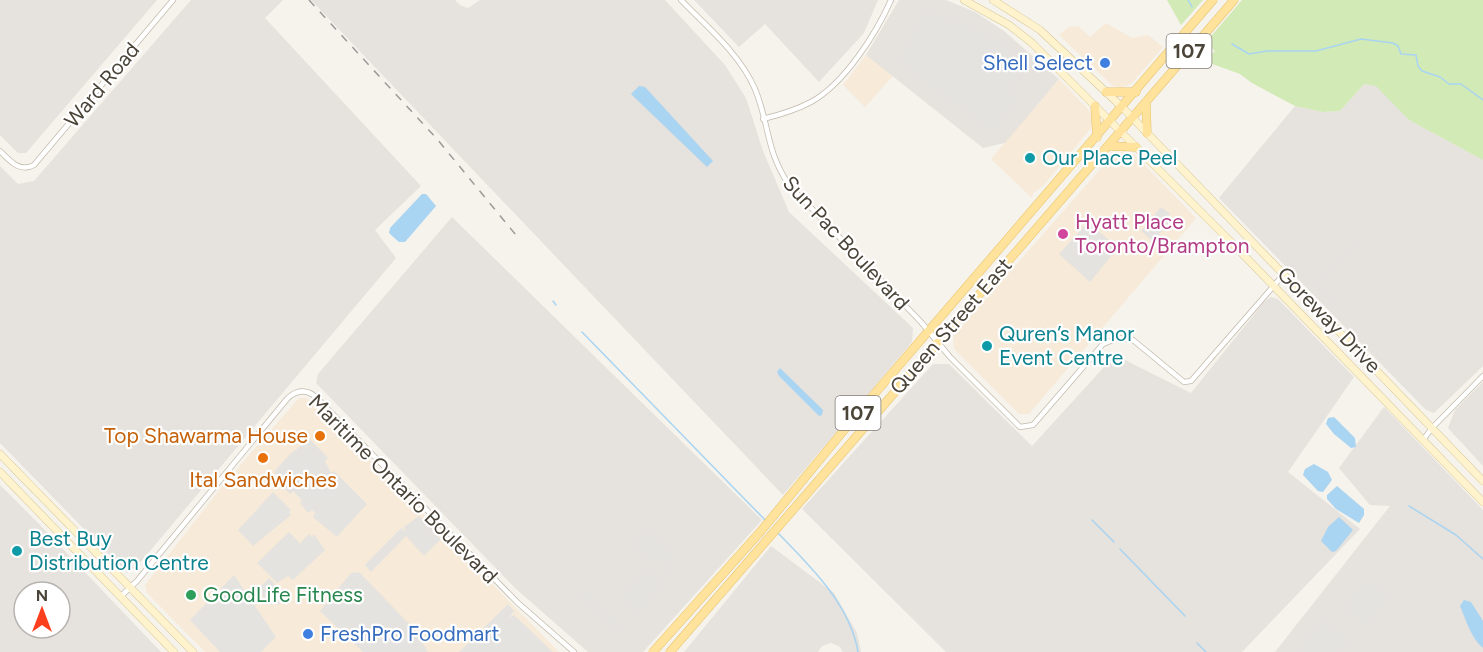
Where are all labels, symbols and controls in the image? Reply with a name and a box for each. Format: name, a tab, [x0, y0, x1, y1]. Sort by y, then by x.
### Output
road number: 107	[1166, 34, 1212, 68]
street label: Ward Road	[59, 37, 144, 132]
place label: Shell Select	[983, 50, 1093, 75]
marker: Shell Select	[1098, 56, 1112, 70]
place label: Our Place Peel	[1042, 145, 1177, 170]
marker: Our Place Peel	[1023, 151, 1037, 165]
street label: Sun Pac Boulevard	[778, 170, 915, 315]
place label: Hyatt Place Toronto/Brampton	[1075, 209, 1249, 258]
marker: Hyatt Place Toronto/Brampton	[1056, 227, 1070, 241]
street label: Queen Street East	[885, 252, 1017, 399]
street label: Goreway Drive	[1272, 261, 1386, 378]
place label: Quren’s Manor Event Centre	[999, 321, 1134, 370]
marker: Quren’s Manor Event Centre	[980, 339, 994, 353]
street label: Maritime Ontario Boulevard	[304, 389, 503, 588]
road number: 107	[836, 396, 880, 430]
place label: Top Shawarma House	[104, 423, 308, 448]
marker: Top Shawarma House	[313, 429, 327, 443]
marker: Ital Sandwiches	[256, 451, 270, 465]
place label: Ital Sandwiches	[189, 467, 337, 492]
place label: Best Buy Distribution Centre	[29, 526, 209, 575]
marker: Best Buy Distribution Centre	[10, 544, 24, 558]
north arrow	[12, 580, 72, 640]
place label: GoodLife Fitness	[203, 582, 363, 607]
text: N	[36, 586, 48, 605]
marker: GoodLife Fitness	[184, 588, 198, 602]
place label: FreshPro Foodmart	[320, 621, 499, 646]
marker: FreshPro Foodmart	[301, 627, 315, 641]

